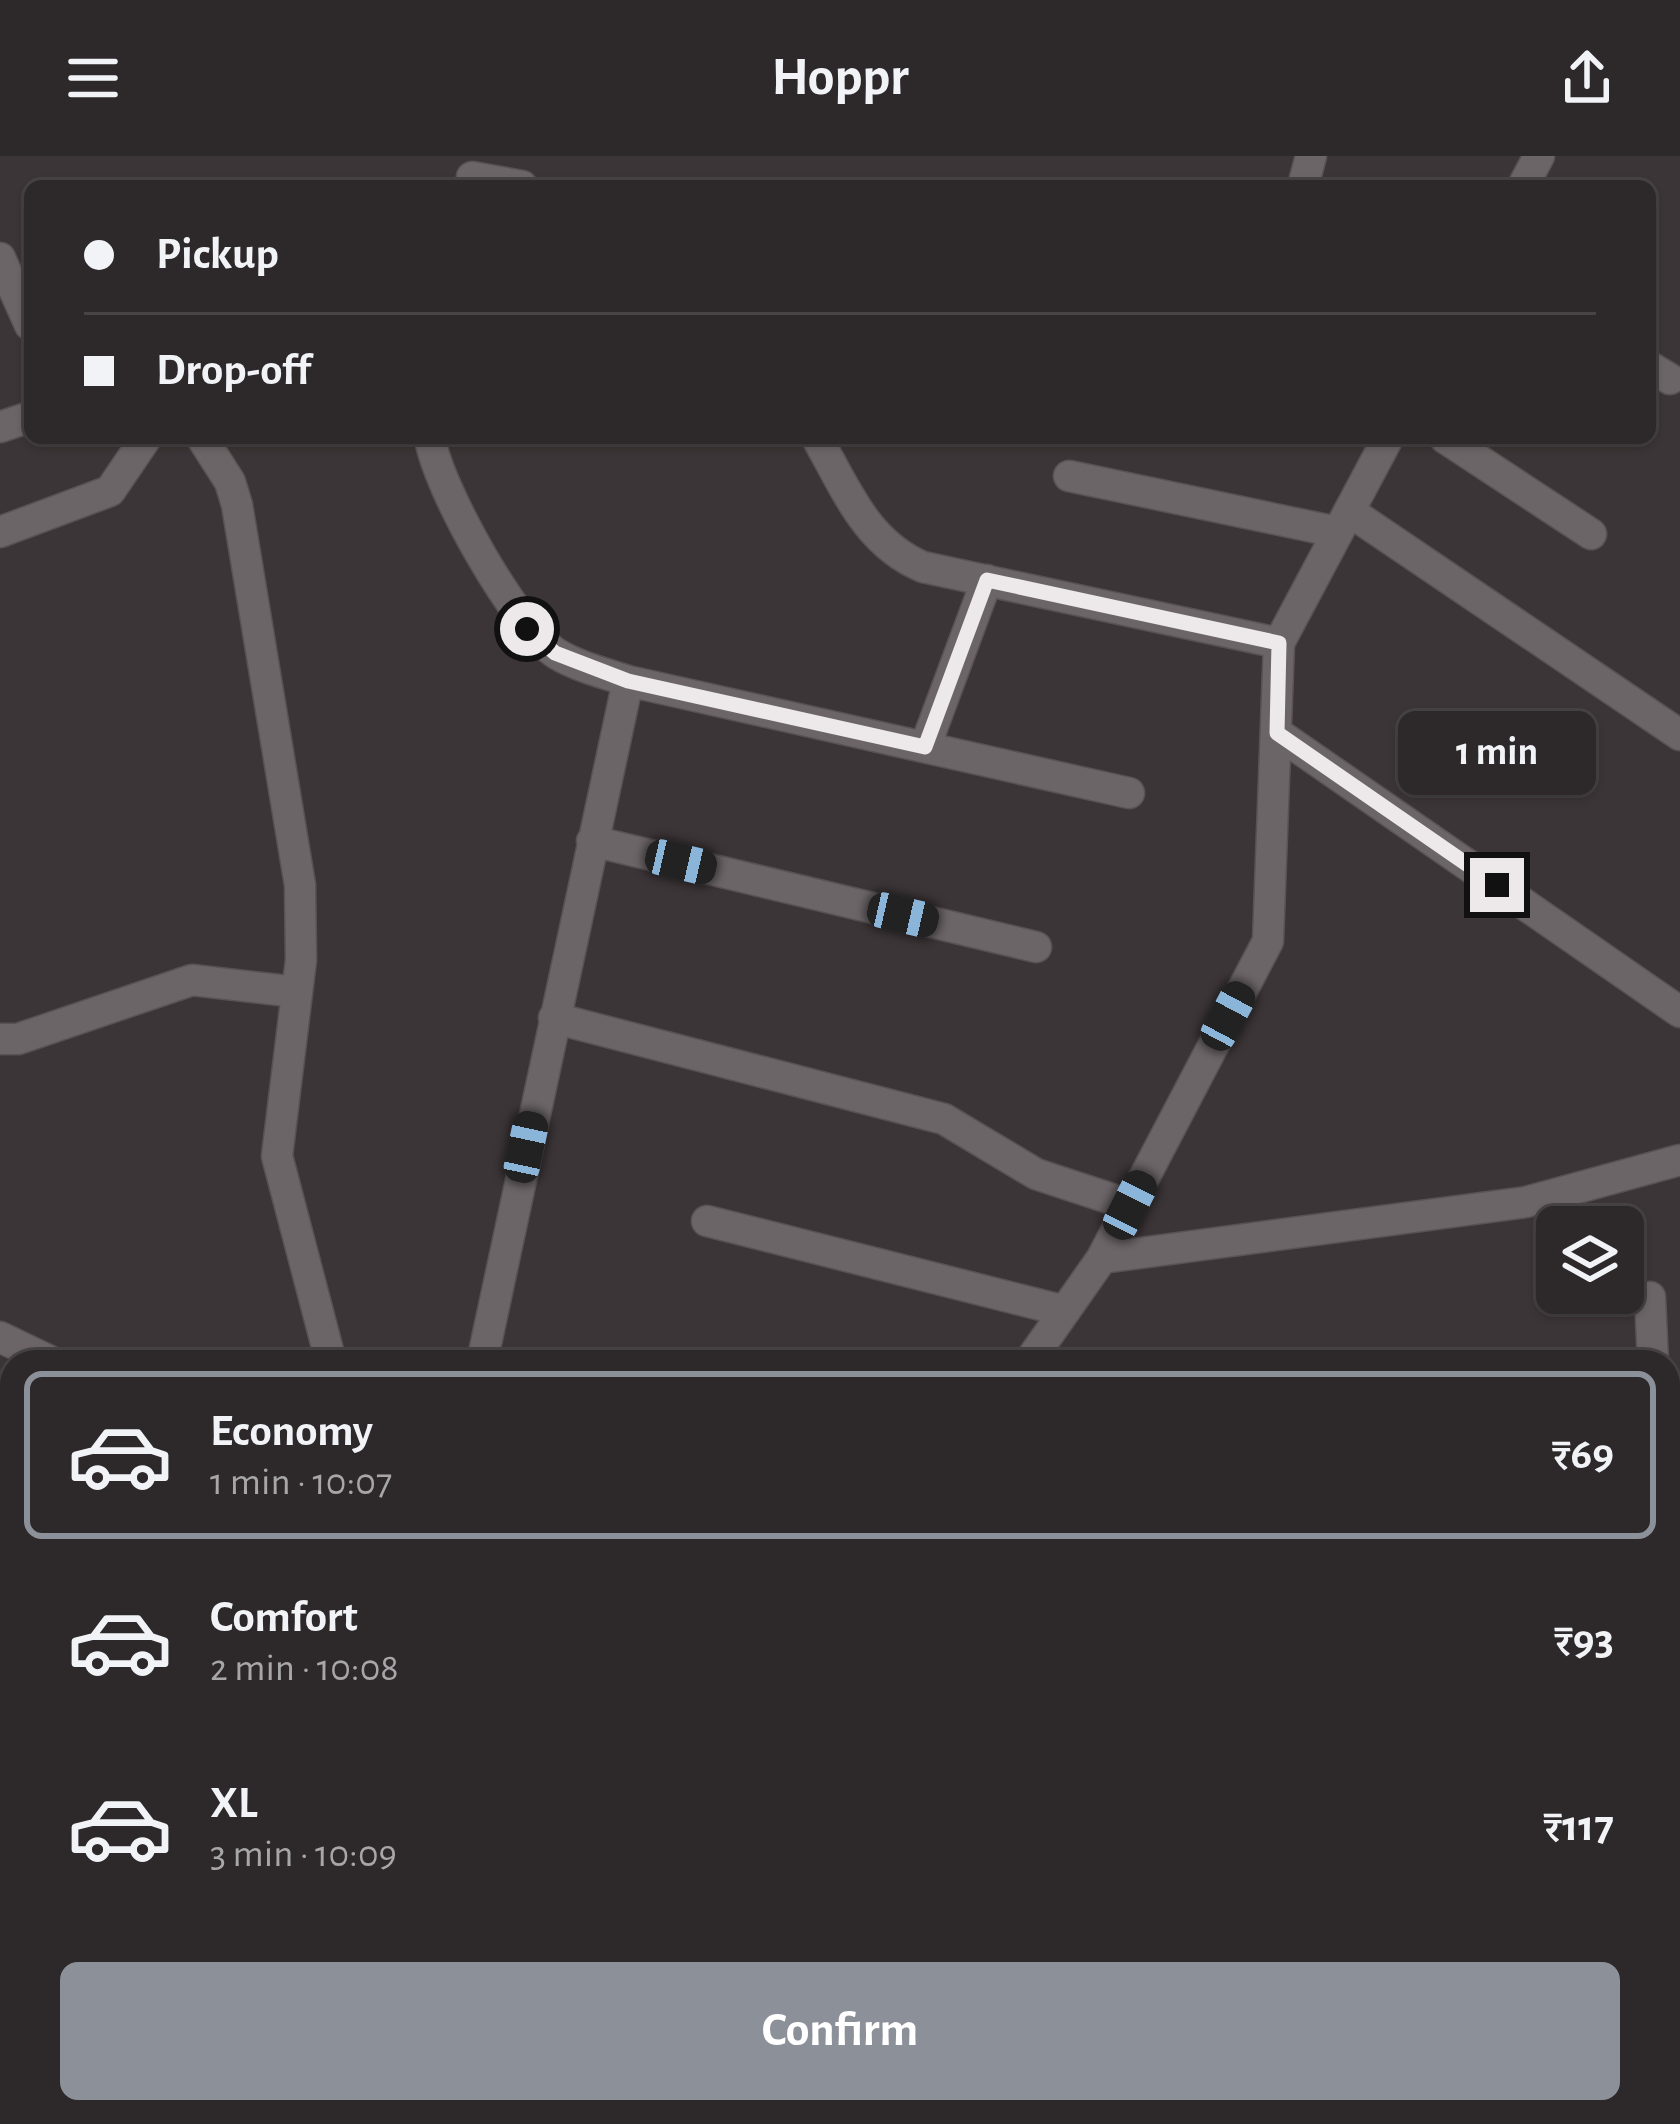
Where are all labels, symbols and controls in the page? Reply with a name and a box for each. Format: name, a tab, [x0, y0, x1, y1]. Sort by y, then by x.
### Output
icon: menu	[60, 45, 126, 111]
icon: share	[1554, 45, 1620, 111]
text: Hoppr	[771, 51, 909, 105]
text: Pickup	[156, 232, 279, 277]
text: Drop-off	[156, 348, 311, 393]
route start	[500, 602, 554, 656]
callout: 1 min	[1398, 711, 1596, 795]
text: 1 min	[1456, 733, 1538, 772]
car	[642, 836, 720, 888]
route end	[1470, 858, 1524, 912]
car	[864, 889, 942, 941]
car	[1195, 976, 1261, 1056]
car	[501, 1108, 551, 1186]
car	[1098, 1165, 1162, 1245]
map controls	[1536, 1206, 1644, 1314]
button: layers	[1536, 1206, 1644, 1314]
icon: car	[66, 1401, 174, 1509]
text: Economy	[210, 1409, 373, 1454]
text: ₹69	[1552, 1432, 1614, 1477]
text: 1 min · 10:07	[210, 1463, 392, 1502]
icon: car	[66, 1587, 174, 1695]
text: Comfort	[210, 1595, 358, 1640]
text: ₹93	[1554, 1618, 1614, 1663]
text: 2 min · 10:08	[210, 1649, 399, 1688]
icon: car	[66, 1773, 174, 1881]
text: XL	[210, 1781, 258, 1826]
text: ₹117	[1543, 1804, 1614, 1849]
text: 3 min · 10:09	[210, 1835, 397, 1874]
button: Confirm	[60, 1962, 1620, 2100]

